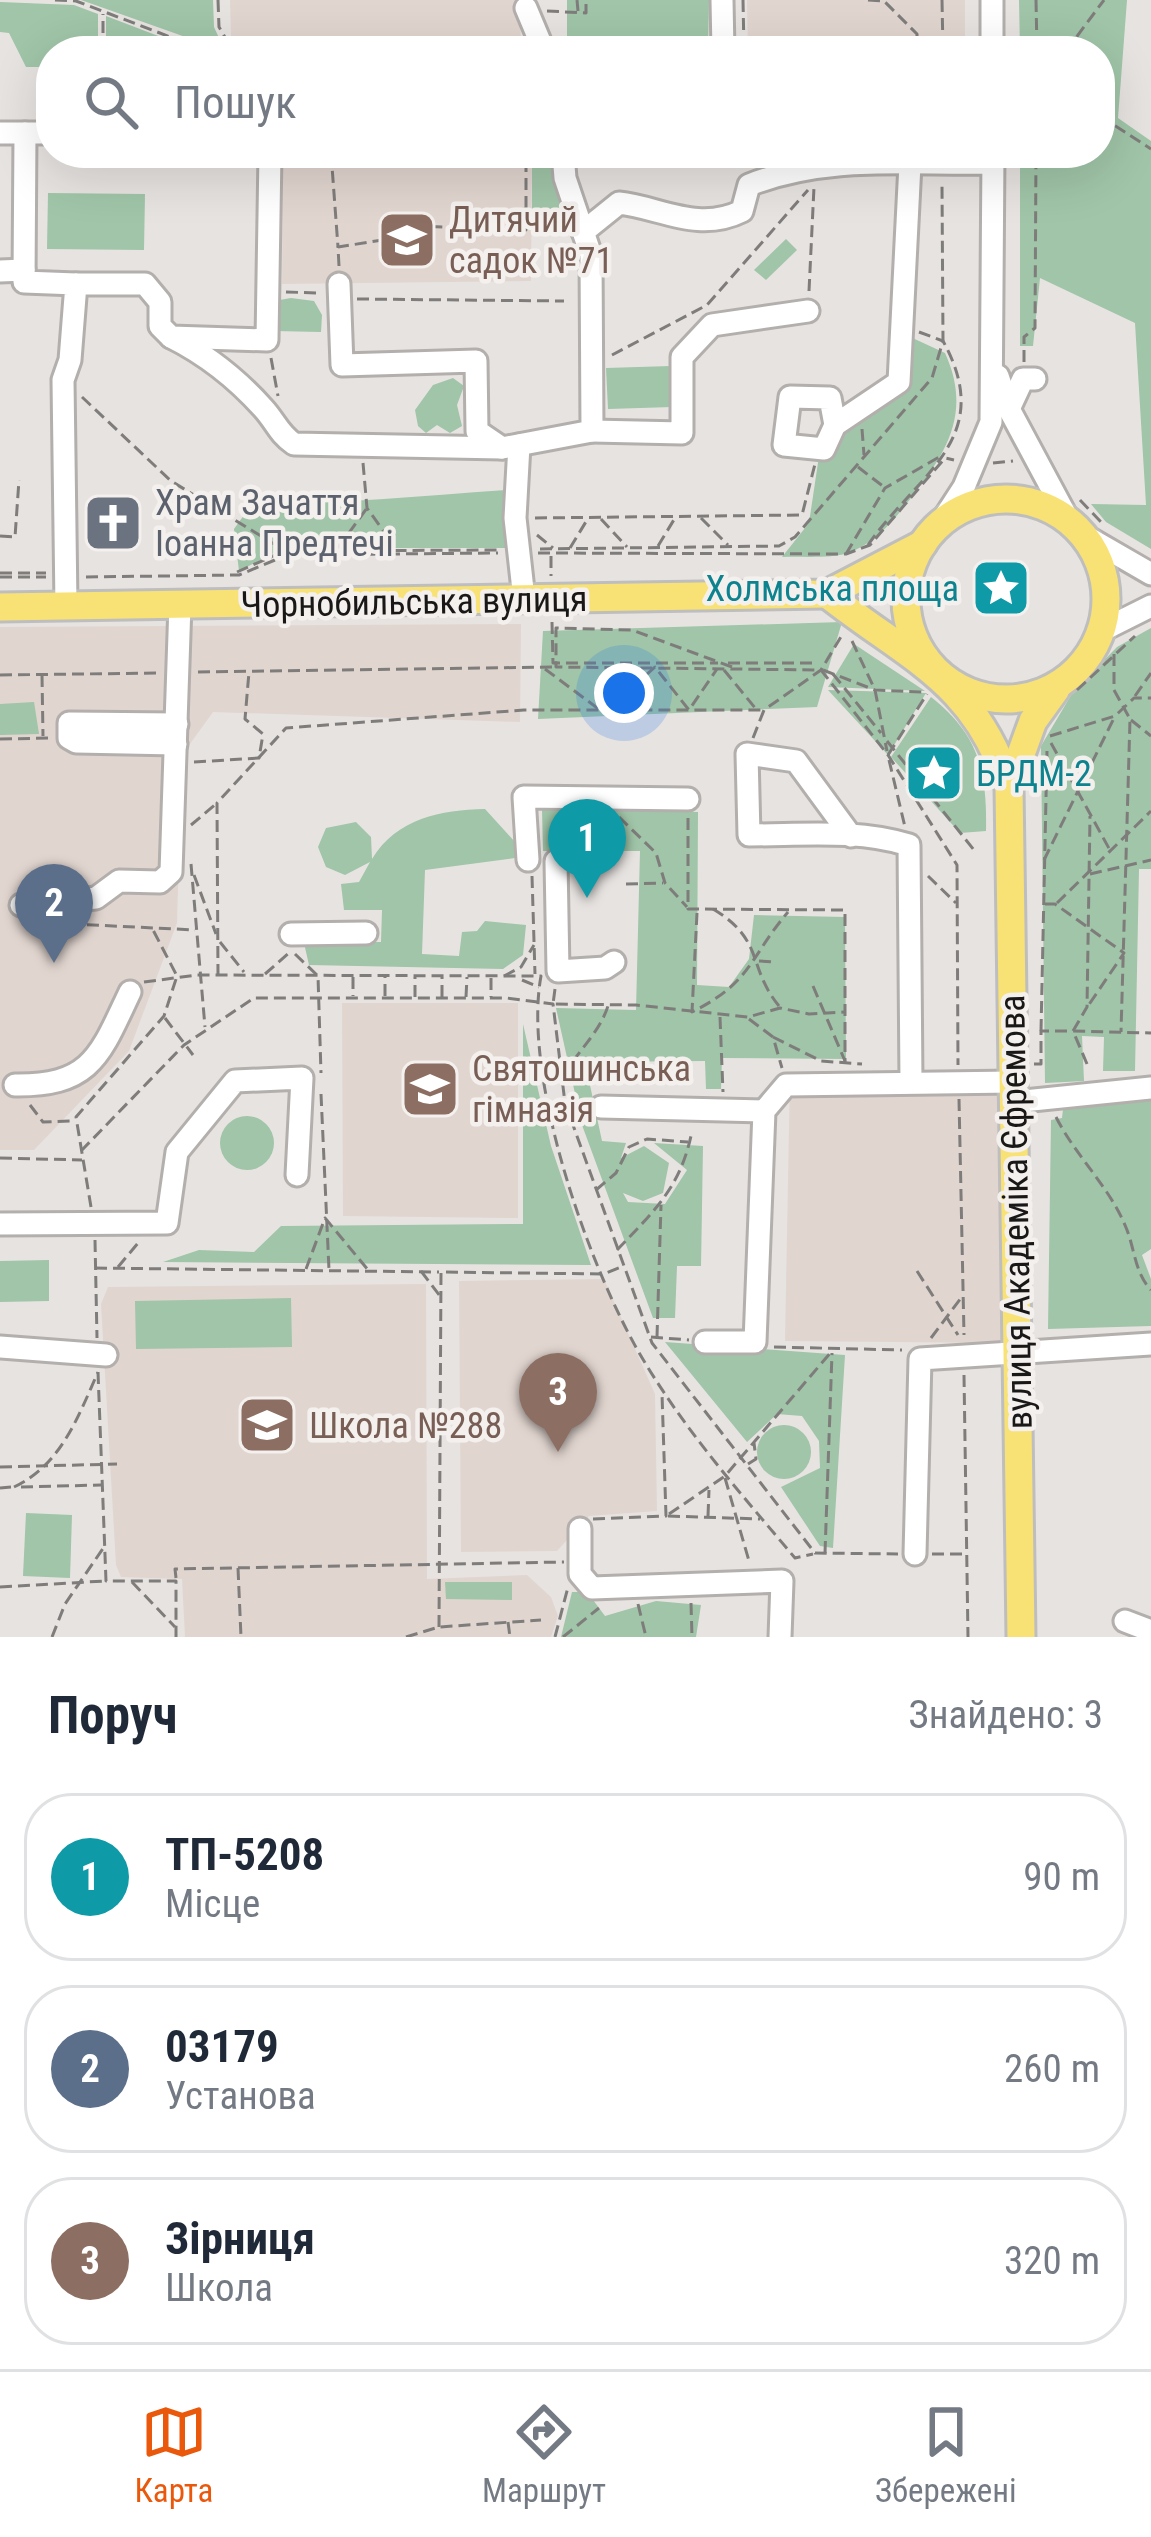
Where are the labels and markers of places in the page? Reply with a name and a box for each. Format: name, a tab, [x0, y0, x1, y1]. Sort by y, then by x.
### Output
place label: Дитячий садок №71	[449, 199, 613, 282]
school or university icon: Дитячий садок №71	[376, 209, 438, 271]
place label: Храм Зачаття Іоанна Предтечі	[155, 482, 394, 565]
church icon: Храм Зачаття Іоанна Предтечі	[82, 492, 144, 554]
place icon: Холмська площа	[970, 557, 1032, 619]
place label: Холмська площа	[705, 568, 959, 610]
place icon: БРДМ-2	[903, 742, 965, 804]
place label: БРДМ-2	[976, 753, 1092, 795]
pin: 1	[548, 799, 626, 898]
pin: 2	[15, 864, 93, 963]
place label: Святошинська гімназія	[472, 1048, 691, 1131]
school or university icon: Святошинська гімназія	[399, 1058, 461, 1120]
pin: 3	[519, 1353, 597, 1452]
school or university icon: Школа №288	[236, 1394, 298, 1456]
place label: Школа №288	[309, 1405, 502, 1447]

